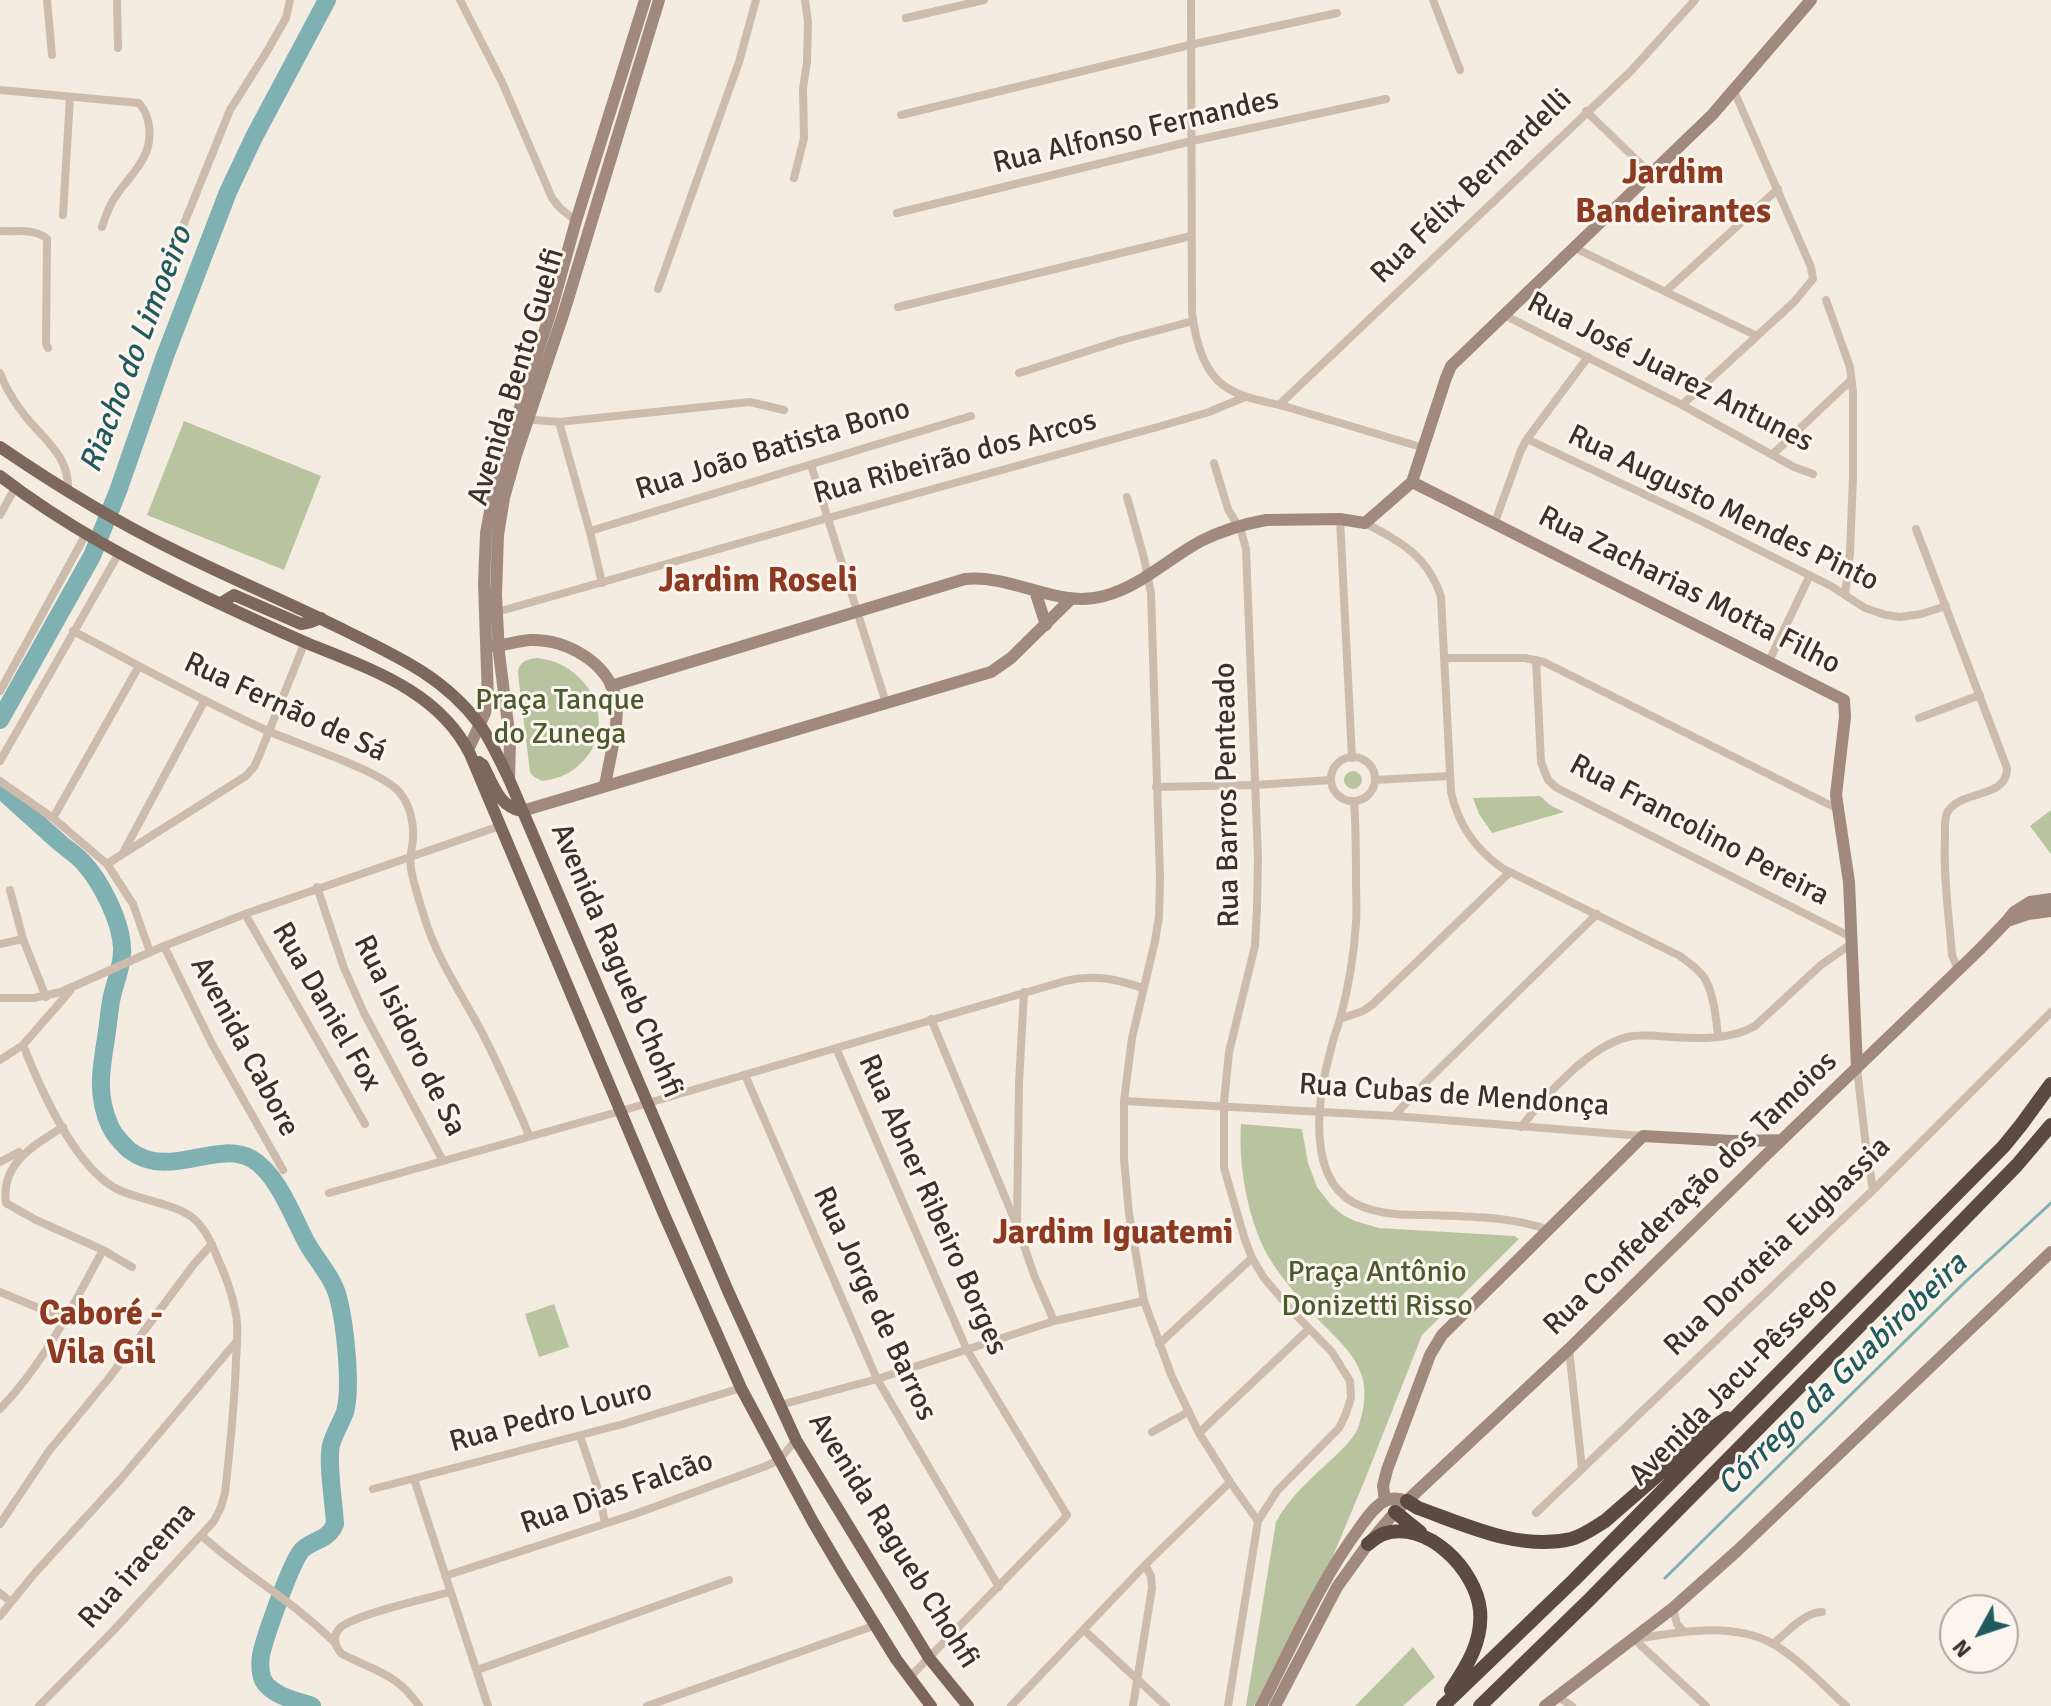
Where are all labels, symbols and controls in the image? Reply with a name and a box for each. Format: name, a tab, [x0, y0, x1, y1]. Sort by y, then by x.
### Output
street label: Rua Alfonso Fernandes	[990, 82, 1282, 182]
street label: Rua Félix Bernardelli	[1364, 82, 1580, 292]
district label: Jardim Bandeirantes	[1575, 154, 1771, 234]
water label: Riacho do Limoeiro	[72, 222, 202, 478]
street label: Avenida Bento Guelfi	[461, 244, 573, 510]
street label: Rua José Juarez Antunes	[1521, 285, 1819, 461]
street label: Rua João Batista Bono	[631, 391, 915, 509]
street label: Rua Ribeirão dos Arcos	[810, 403, 1100, 513]
street label: Rua Augusto Mendes Pinto	[1562, 418, 1884, 600]
street label: Rua Zacharias Motta Filho	[1532, 499, 1846, 683]
district label: Jardim Roseli	[658, 562, 858, 602]
street label: Rua Fernão de Sá	[178, 645, 392, 771]
street label: Rua Barros Penteado	[1208, 662, 1248, 928]
park label: Praça Tanque do Zunega	[475, 683, 645, 754]
street label: Rua Francolino Pereira	[1563, 747, 1835, 915]
street label: Avenida Ragueb Chohfi	[542, 818, 690, 1104]
street label: Rua Daniel Fox	[263, 916, 389, 1098]
street label: Rua Isidoro de Sa	[345, 930, 473, 1142]
street label: Avenida Cabore	[182, 951, 306, 1143]
street label: Rua Confederação dos Tamoios	[1537, 1044, 1845, 1344]
street label: Rua Abner Ribeiro Borges	[849, 1049, 1015, 1361]
street label: Rua Cubas de Mendonça	[1298, 1067, 1610, 1125]
street label: Rua Doroteia Eugbassia	[1657, 1129, 1899, 1365]
street label: Rua Jorge de Barros	[804, 1181, 944, 1427]
district label: Jardim Iguatemi	[992, 1214, 1234, 1254]
water label: Córrego da Guabirobeira	[1710, 1246, 1976, 1504]
park label: Praça Antônio Donizetti Risso	[1281, 1255, 1473, 1326]
street label: Avenida Jacu-Pêssego	[1622, 1270, 1846, 1494]
district label: Caboré - Vila Gil	[39, 1295, 163, 1374]
street label: Rua Pedro Louro	[446, 1373, 656, 1461]
street label: Avenida Ragueb Chohfi	[800, 1407, 986, 1675]
street label: Rua Dias Falcão	[516, 1443, 718, 1543]
street label: Rua iracema	[72, 1495, 204, 1637]
north arrow	[1939, 1594, 2019, 1674]
text: N	[1947, 1634, 1977, 1663]

